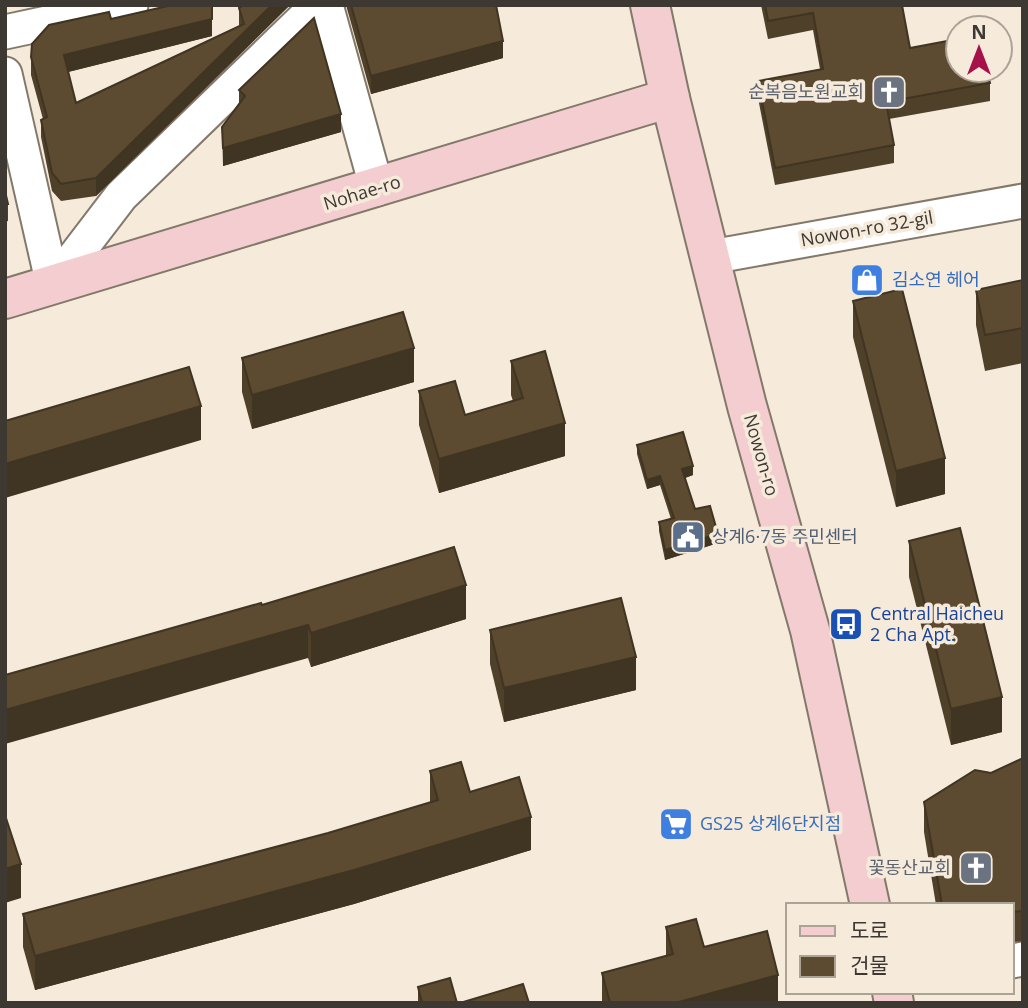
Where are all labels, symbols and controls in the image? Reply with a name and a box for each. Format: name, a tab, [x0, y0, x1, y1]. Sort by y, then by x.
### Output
north arrow	[944, 14, 1014, 84]
text: N	[971, 19, 987, 45]
church icon: 순복음노원교회	[870, 73, 908, 111]
place label: 순복음노원교회	[748, 79, 864, 103]
street label: Nohae-ro	[320, 169, 403, 215]
street label: Nowon-ro 32-gil	[799, 205, 935, 251]
shop icon: 김소연 헤어	[848, 261, 886, 299]
place label: 김소연 헤어	[892, 267, 979, 291]
street label: Nowon-ro	[739, 411, 785, 498]
public building icon: 상계6·7동 주민센터	[669, 518, 707, 556]
place label: 상계6·7동 주민센터	[712, 524, 858, 548]
place label: Central Haicheu 2 Cha Apt.	[870, 601, 1004, 646]
bus stop icon: Central Haicheu 2 Cha Apt.	[827, 605, 865, 643]
supermarket icon: GS25 상계6단지점	[657, 805, 695, 843]
place label: GS25 상계6단지점	[700, 811, 841, 835]
church icon: 꽃동산교회	[957, 849, 995, 887]
place label: 꽃동산교회	[868, 855, 951, 879]
legend	[786, 903, 1014, 994]
text: 도로	[850, 916, 889, 944]
text: 건물	[850, 951, 889, 979]

